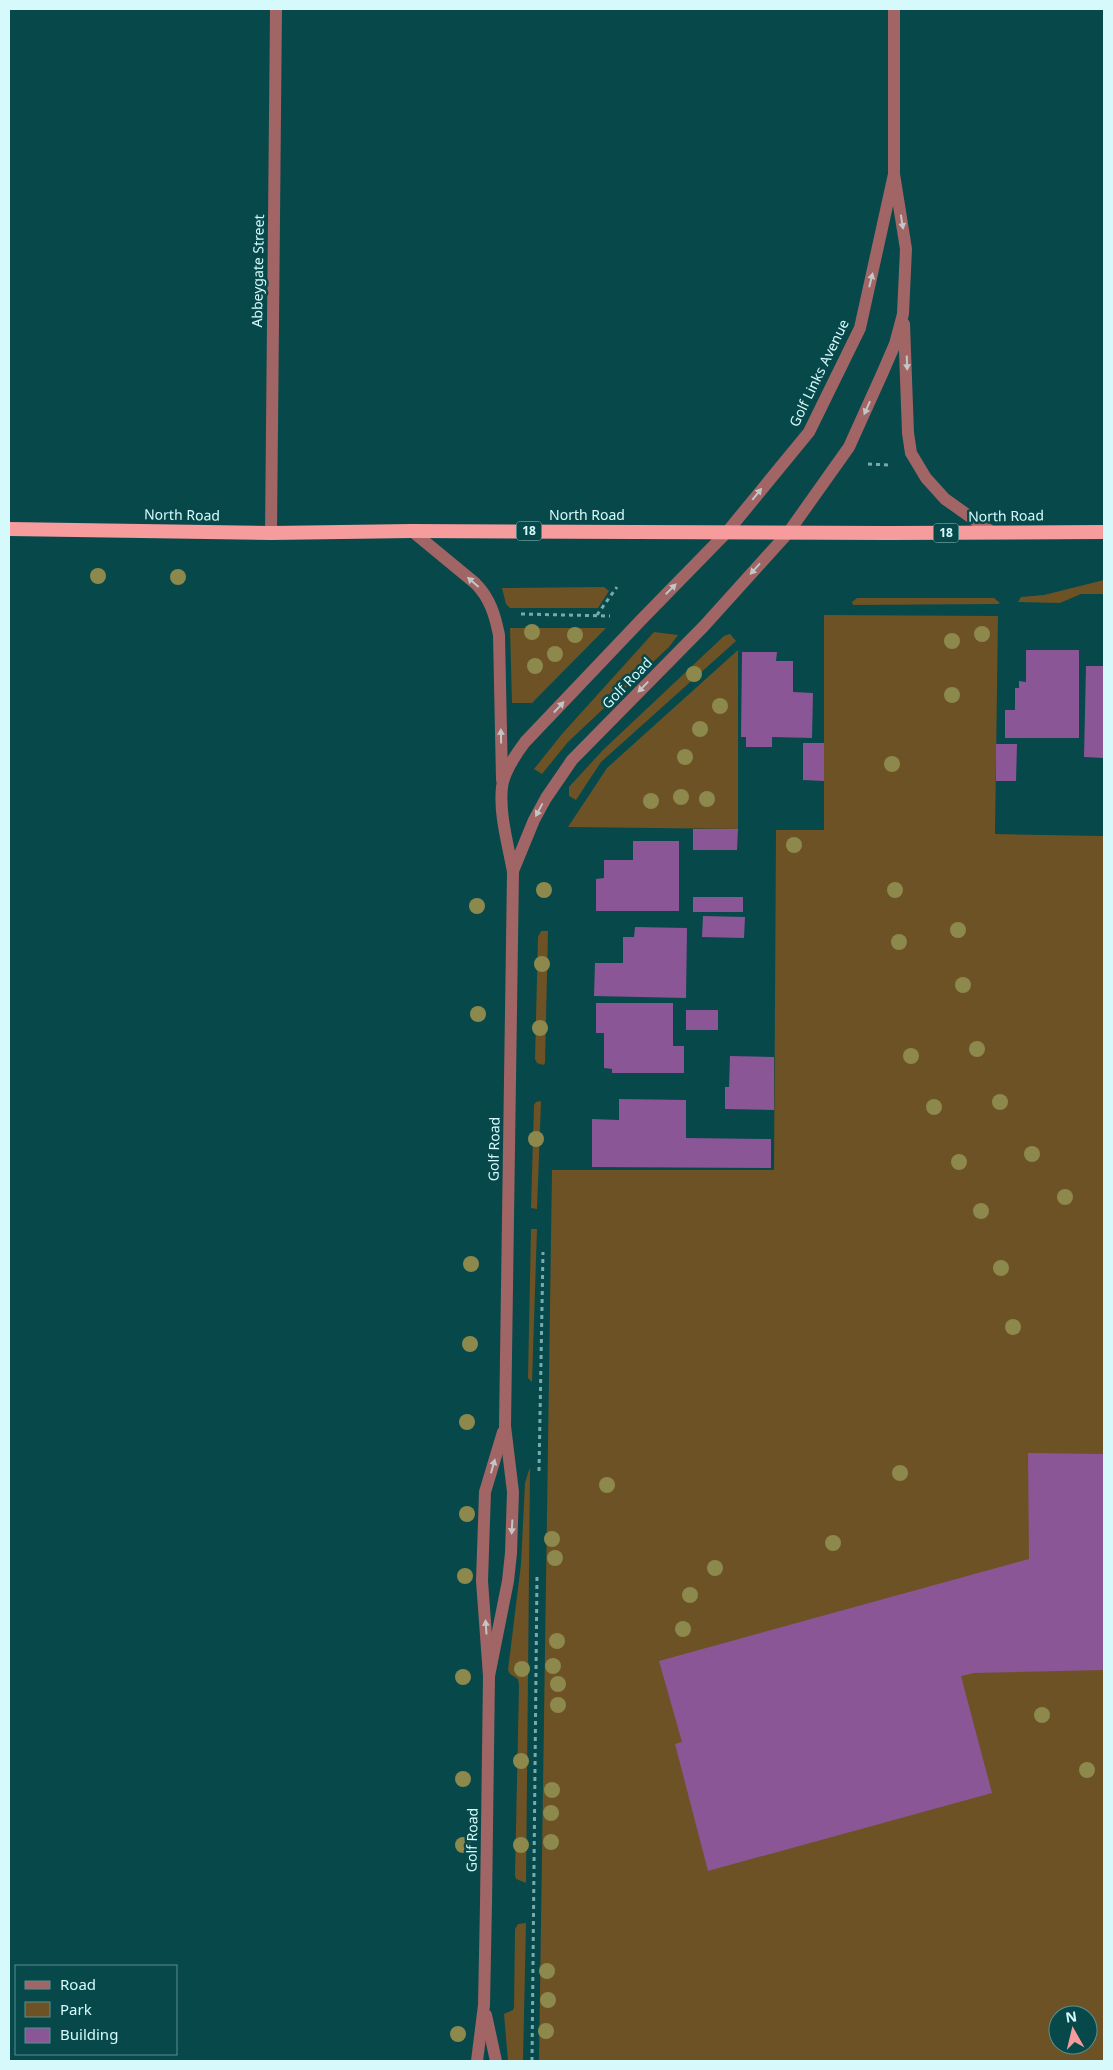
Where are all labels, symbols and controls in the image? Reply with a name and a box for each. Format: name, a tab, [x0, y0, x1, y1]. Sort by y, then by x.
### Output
street label: Abbeygate Street	[247, 214, 268, 328]
one-way arrow	[898, 215, 906, 231]
one-way arrow	[867, 273, 875, 288]
street label: Golf Links Avenue	[784, 316, 853, 430]
one-way arrow	[903, 355, 911, 371]
one-way arrow	[862, 401, 870, 415]
one-way arrow	[752, 488, 763, 501]
street label: North Road	[144, 504, 220, 525]
street label: North Road	[549, 505, 625, 524]
street label: North Road	[968, 505, 1044, 526]
road number: 18	[516, 522, 542, 540]
road number: 18	[934, 524, 958, 542]
one-way arrow	[749, 563, 761, 575]
one-way arrow	[466, 576, 479, 587]
one-way arrow	[665, 583, 677, 595]
street label: Golf Road	[597, 653, 656, 712]
one-way arrow	[638, 681, 650, 693]
one-way arrow	[553, 701, 565, 713]
one-way arrow	[497, 728, 505, 744]
one-way arrow	[535, 803, 543, 818]
street label: Golf Road	[483, 1117, 504, 1181]
one-way arrow	[489, 1459, 497, 1474]
one-way arrow	[507, 1519, 515, 1535]
one-way arrow	[481, 1619, 489, 1635]
street label: Golf Road	[461, 1808, 482, 1872]
legend	[15, 1965, 178, 2055]
text: Road	[60, 1974, 96, 1994]
text: Park	[60, 1999, 92, 2019]
north arrow	[1048, 2005, 1098, 2055]
text: N	[1064, 2006, 1078, 2027]
text: Building	[60, 2024, 118, 2044]

